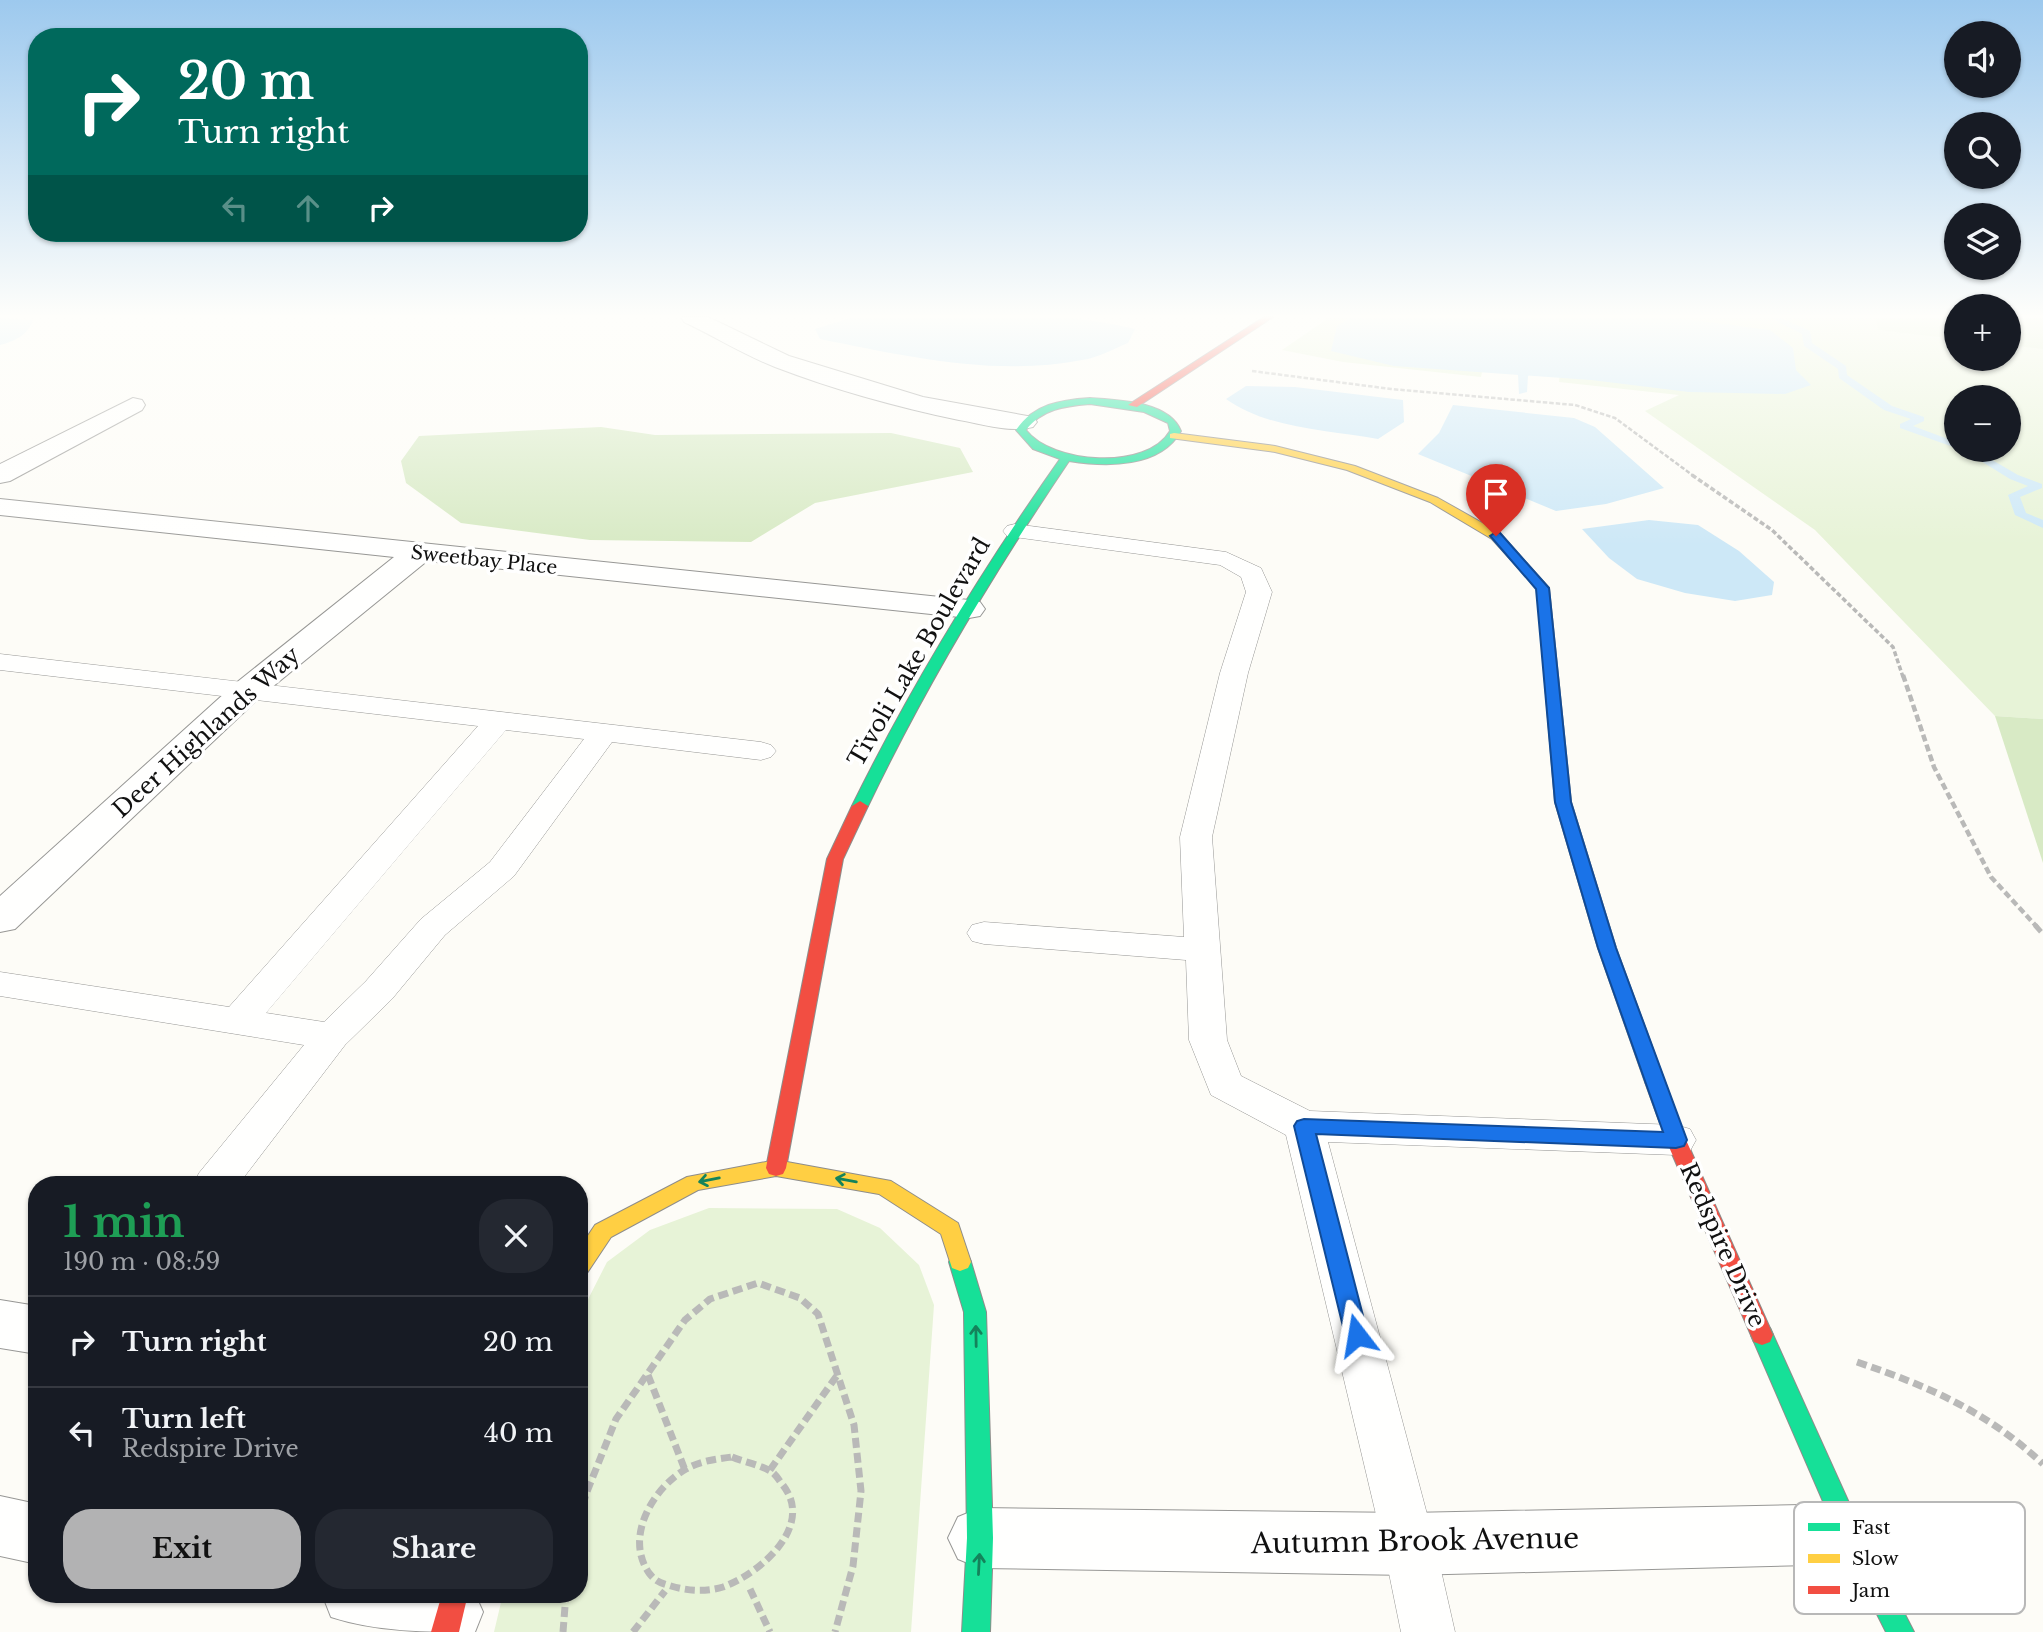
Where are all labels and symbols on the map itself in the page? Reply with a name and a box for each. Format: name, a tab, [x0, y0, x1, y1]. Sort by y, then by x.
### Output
pin	[1466, 464, 1526, 536]
street label: Tivoli Lake Boulevard	[842, 533, 996, 771]
street label: Sweetbay Place	[410, 541, 558, 579]
street label: Deer Highlands Way	[107, 640, 306, 823]
street label: Redspire Drive	[1674, 1159, 1772, 1331]
one-way arrow	[835, 1173, 858, 1186]
one-way arrow	[698, 1174, 721, 1188]
position arrow	[1320, 1298, 1394, 1372]
one-way arrow	[969, 1325, 983, 1348]
legend	[1794, 1502, 2025, 1614]
text: Fast	[1852, 1516, 1891, 1539]
street label: Autumn Brook Avenue	[1250, 1521, 1579, 1561]
text: Slow	[1852, 1547, 1899, 1570]
one-way arrow	[972, 1553, 985, 1576]
text: Jam	[1849, 1579, 1890, 1602]

